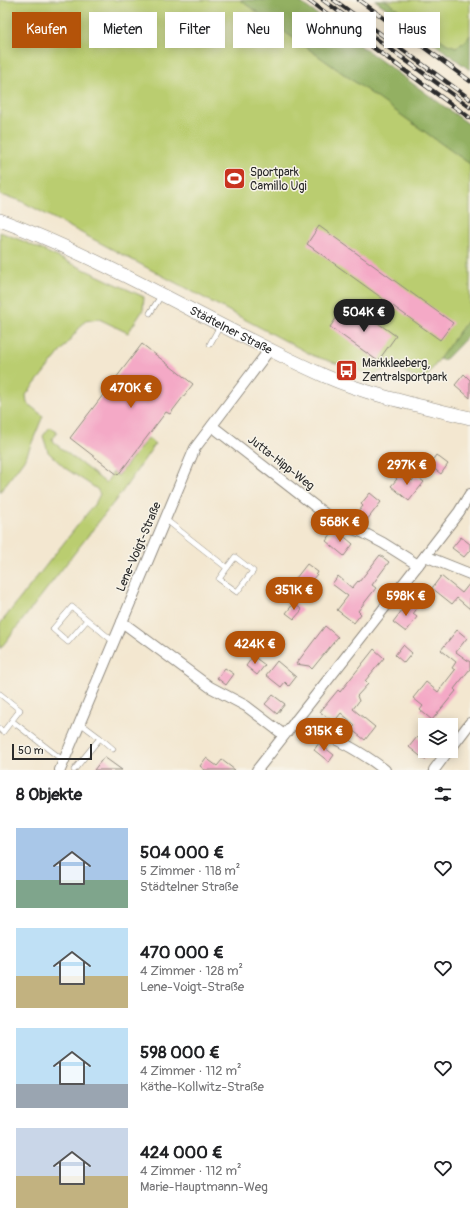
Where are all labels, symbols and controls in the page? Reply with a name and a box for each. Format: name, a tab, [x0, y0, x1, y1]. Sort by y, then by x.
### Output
chip: Kaufen	[12, 12, 81, 48]
chip: Mieten	[89, 12, 157, 48]
chip: Filter	[165, 12, 225, 48]
chip: Neu	[233, 12, 284, 48]
chip: Wohnung	[292, 12, 376, 48]
chip: Haus	[384, 12, 440, 48]
place label: Sportpark Camillo Ugi	[250, 165, 307, 194]
sports icon: Sportpark Camillo Ugi	[222, 166, 248, 192]
pin: 504K €	[331, 299, 397, 333]
street label: Städtelner Straße	[187, 303, 275, 358]
text: 504K €	[343, 304, 385, 320]
place label: Markkleeberg, Zentralsportpark	[362, 356, 447, 385]
bus stop icon: Markkleeberg, Zentralsportpark	[333, 357, 359, 383]
pin: 470K €	[98, 375, 164, 409]
text: 470K €	[110, 380, 152, 396]
street label: Jutta-Hipp-Weg	[245, 432, 317, 494]
pin: 297K €	[374, 452, 440, 486]
text: 297K €	[387, 457, 427, 473]
street label: Lene-Voigt-Straße	[113, 500, 165, 594]
pin: 568K €	[307, 509, 373, 543]
text: 568K €	[320, 514, 360, 530]
pin: 351K €	[261, 577, 327, 611]
text: 351K €	[275, 582, 313, 598]
pin: 598K €	[373, 583, 439, 617]
text: 598K €	[386, 588, 426, 604]
pin: 424K €	[222, 631, 288, 665]
text: 424K €	[234, 636, 276, 652]
pin: 315K €	[291, 718, 357, 752]
map controls	[418, 718, 458, 758]
button: layers	[418, 718, 458, 758]
text: 315K €	[305, 723, 343, 739]
scale bar	[12, 742, 92, 761]
text: 50 m	[18, 744, 44, 757]
icon: filters	[432, 783, 454, 805]
text: 8 Objekte	[16, 784, 82, 805]
text: 504 000 €	[140, 842, 224, 863]
icon: home	[48, 844, 96, 892]
icon: heart	[432, 857, 454, 879]
text: 5 Zimmer · 118 m²	[140, 863, 240, 879]
text: Städtelner Straße	[140, 879, 238, 895]
text: 470 000 €	[140, 942, 224, 963]
icon: home	[48, 944, 96, 992]
icon: heart	[432, 957, 454, 979]
text: 4 Zimmer · 128 m²	[140, 963, 243, 979]
text: Lene-Voigt-Straße	[140, 979, 244, 995]
text: 598 000 €	[140, 1042, 220, 1063]
icon: home	[48, 1044, 96, 1092]
icon: heart	[432, 1057, 454, 1079]
text: 4 Zimmer · 112 m²	[140, 1063, 241, 1079]
text: Käthe-Kollwitz-Straße	[140, 1079, 264, 1095]
text: 424 000 €	[140, 1142, 223, 1163]
icon: home	[48, 1144, 96, 1192]
icon: heart	[432, 1157, 454, 1179]
text: 4 Zimmer · 112 m²	[140, 1163, 241, 1179]
text: Marie-Hauptmann-Weg	[140, 1179, 268, 1195]

